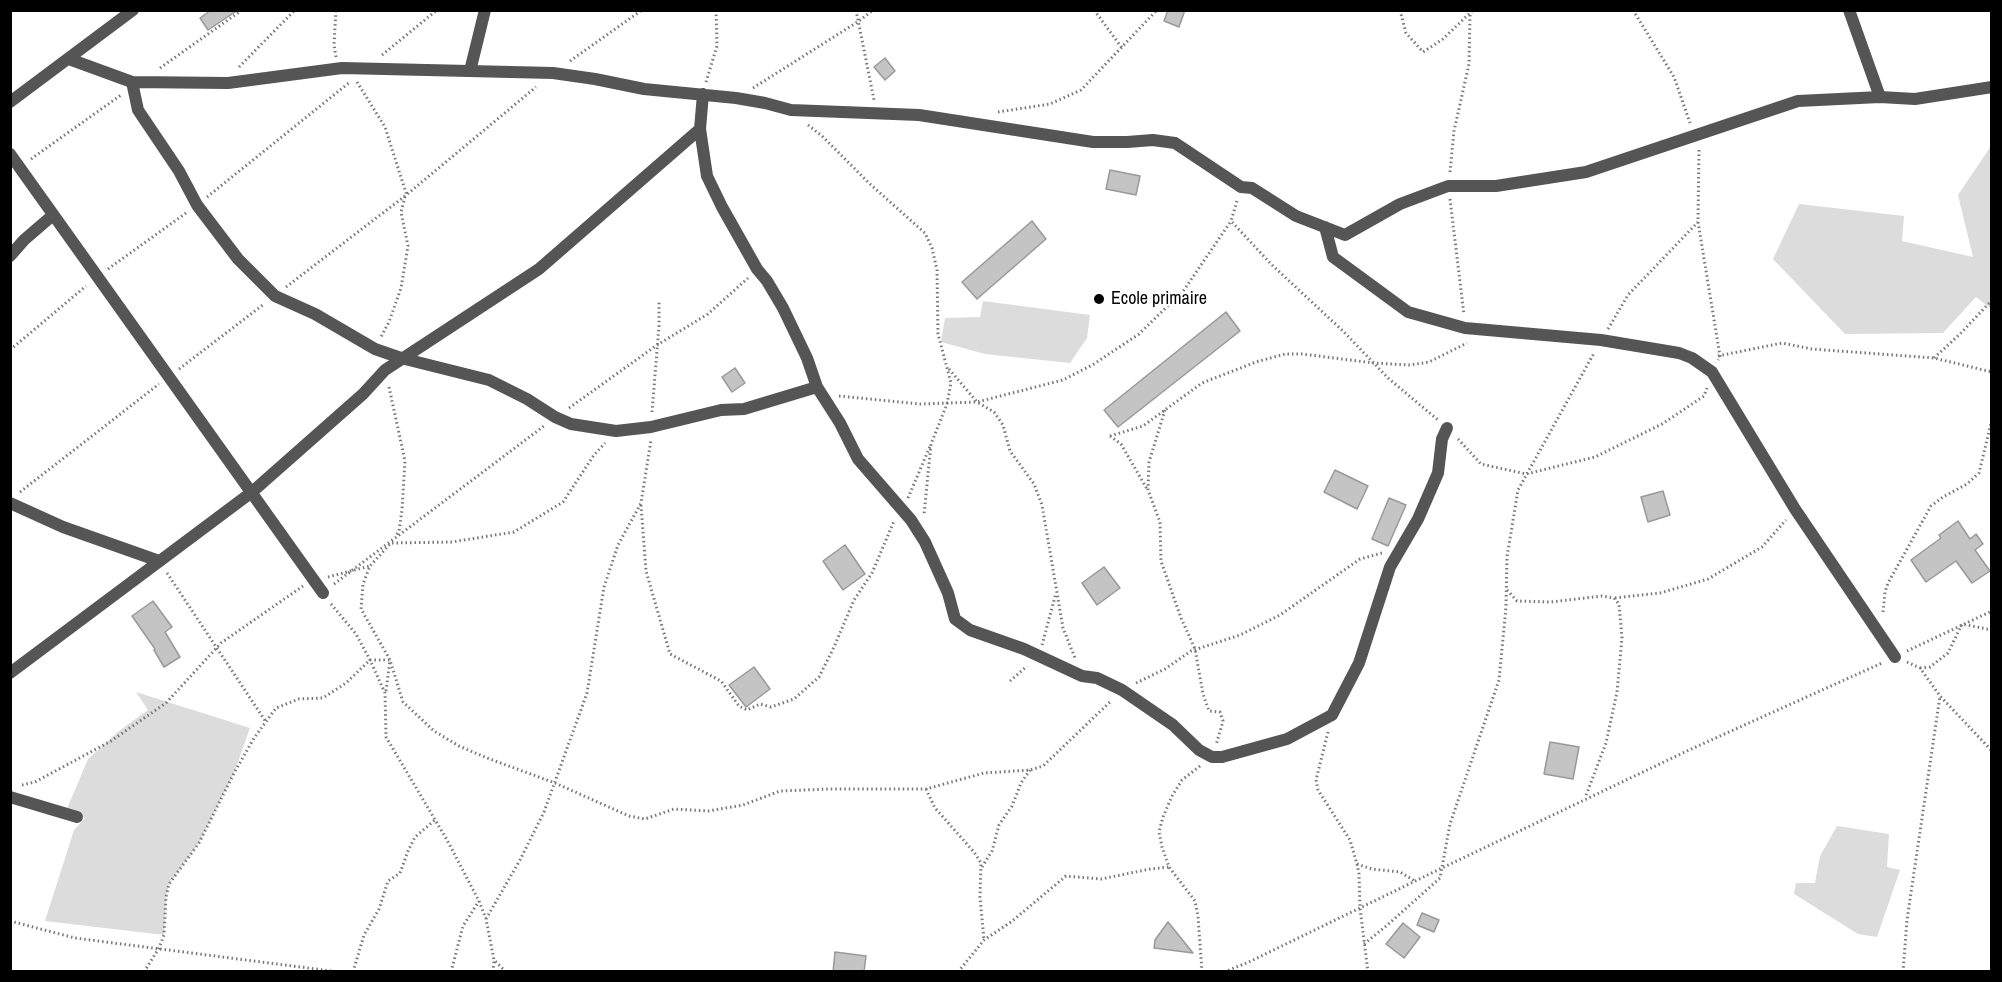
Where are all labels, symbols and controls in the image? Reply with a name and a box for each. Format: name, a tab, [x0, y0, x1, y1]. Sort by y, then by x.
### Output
place label: Ecole primaire	[1111, 288, 1207, 310]
marker: Ecole primaire	[1092, 292, 1106, 306]

